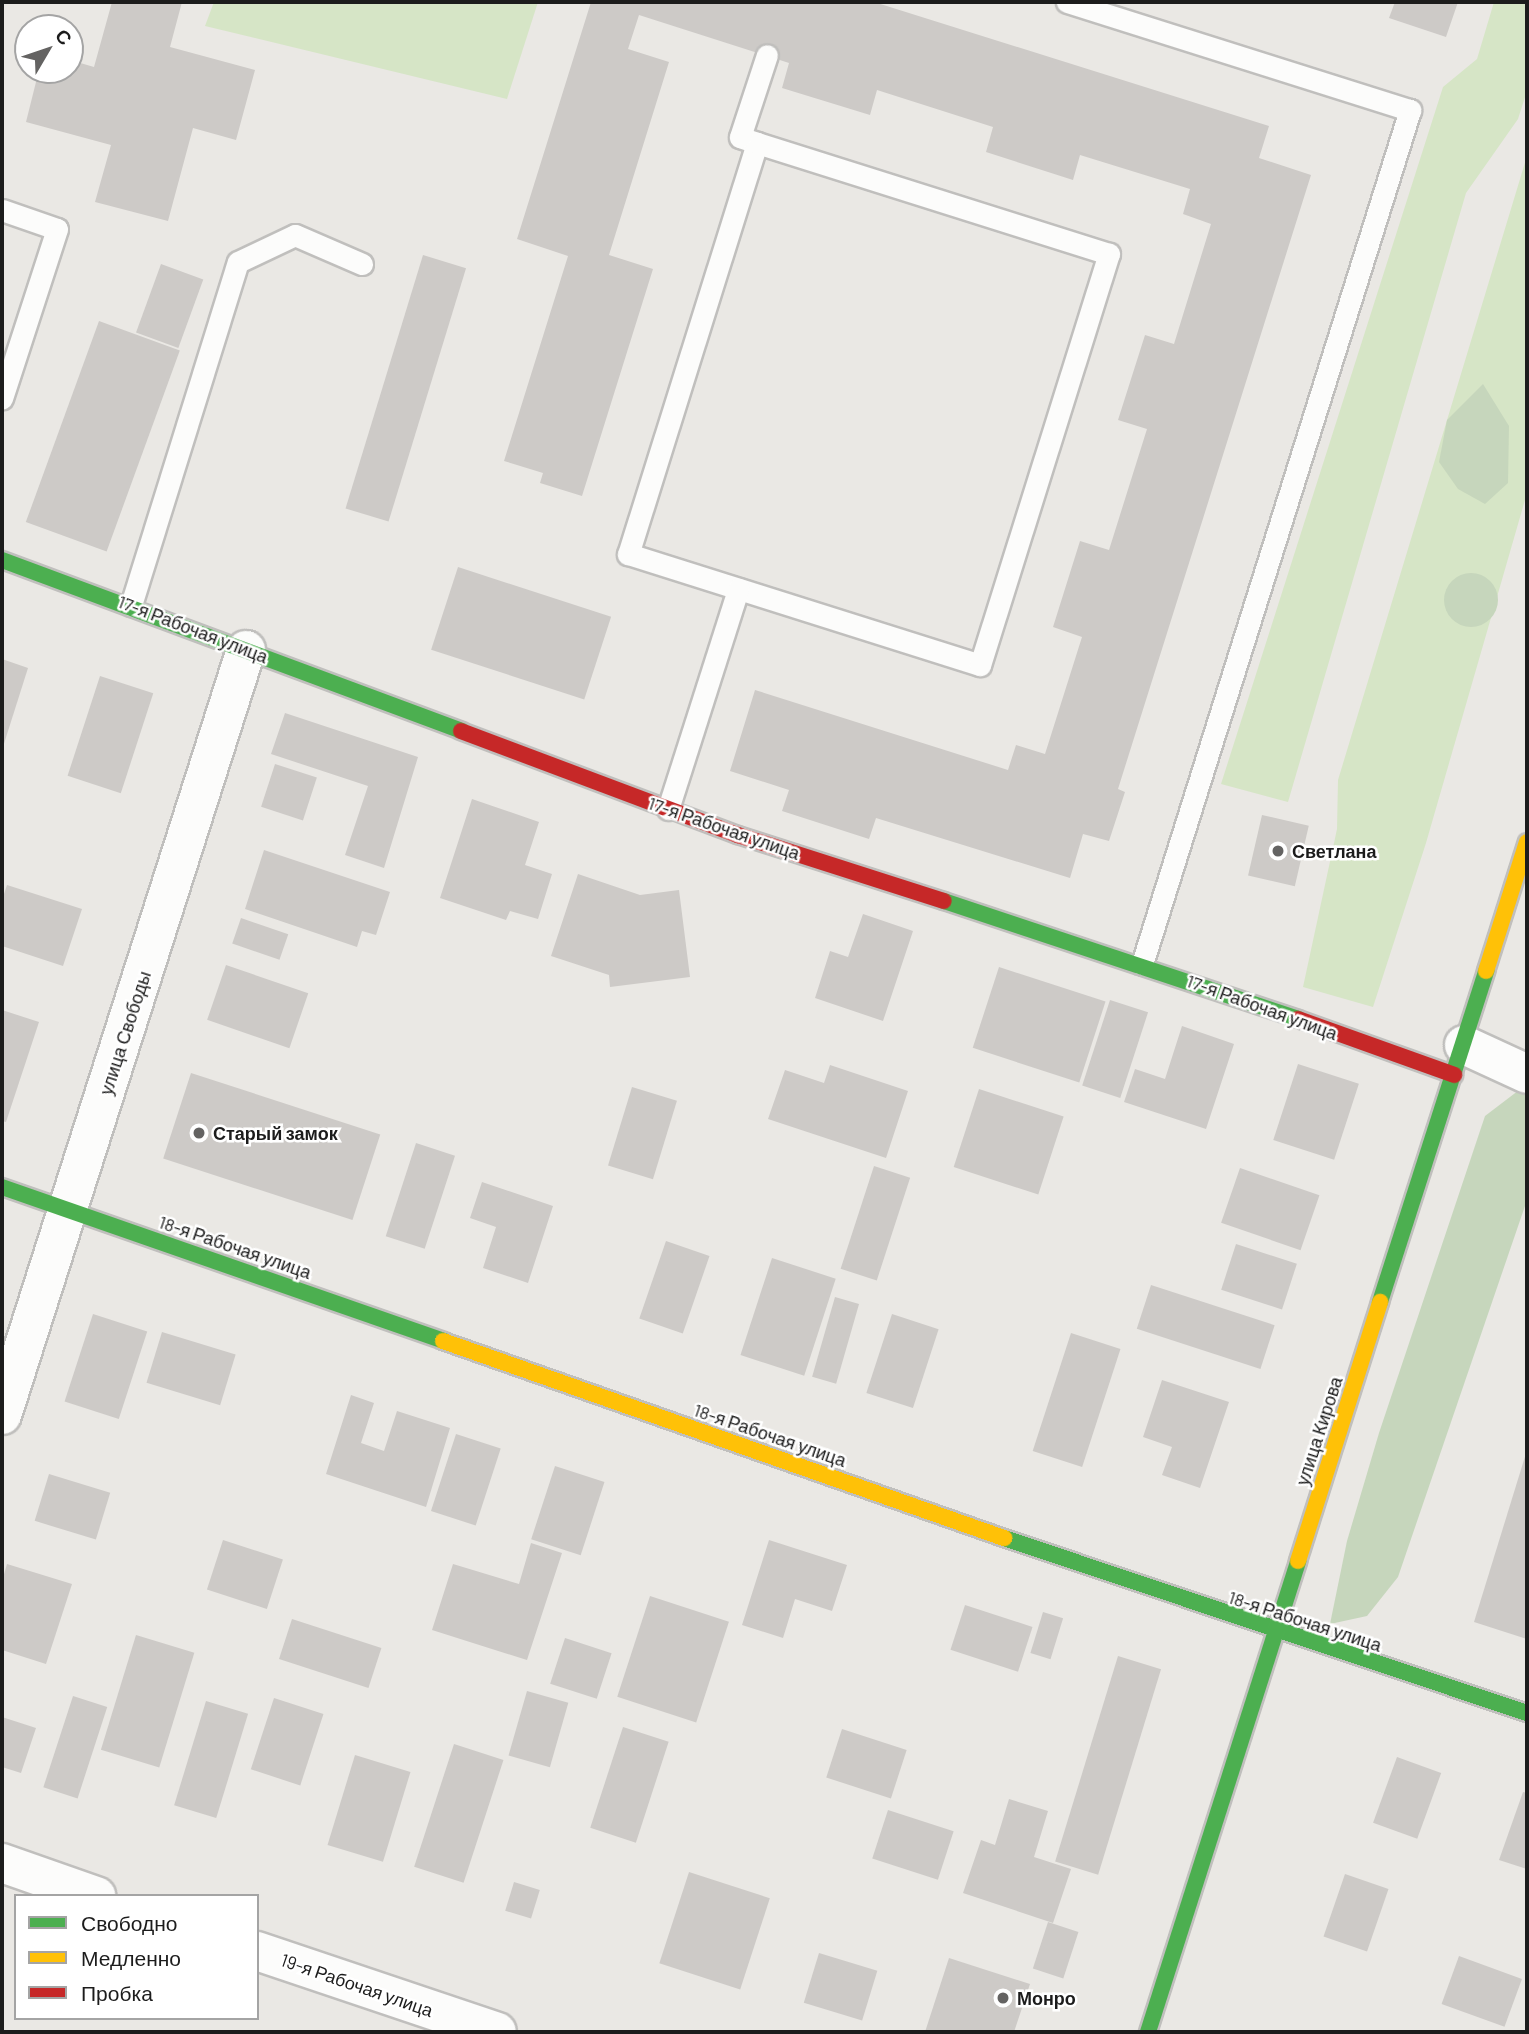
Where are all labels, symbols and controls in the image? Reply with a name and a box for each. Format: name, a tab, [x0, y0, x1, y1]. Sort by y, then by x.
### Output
north arrow	[14, 14, 84, 84]
text: С	[51, 24, 77, 49]
street label: 17-я Рабочая улица	[115, 590, 271, 668]
street label: 17-я Рабочая улица	[645, 792, 803, 864]
place label: Светлана	[1292, 840, 1377, 862]
marker: Светлана	[1270, 843, 1286, 859]
street label: улица Свободы	[95, 968, 155, 1098]
street label: 17-я Рабочая улица	[1184, 970, 1340, 1044]
place label: Старый замок	[213, 1122, 338, 1144]
marker: Старый замок	[191, 1125, 207, 1141]
street label: 18-я Рабочая улица	[156, 1211, 314, 1283]
street label: улица Кирова	[1291, 1374, 1347, 1488]
street label: 18-я Рабочая улица	[691, 1399, 849, 1471]
street label: 18-я Рабочая улица	[1226, 1586, 1384, 1656]
legend	[14, 1894, 259, 2020]
text: Свободно	[81, 1910, 178, 1935]
text: Медленно	[81, 1945, 181, 1970]
street label: 19-я Рабочая улица	[278, 1949, 436, 2021]
text: Пробка	[81, 1980, 153, 2005]
place label: Монро	[1017, 1987, 1076, 2009]
marker: Монро	[995, 1990, 1011, 2006]

